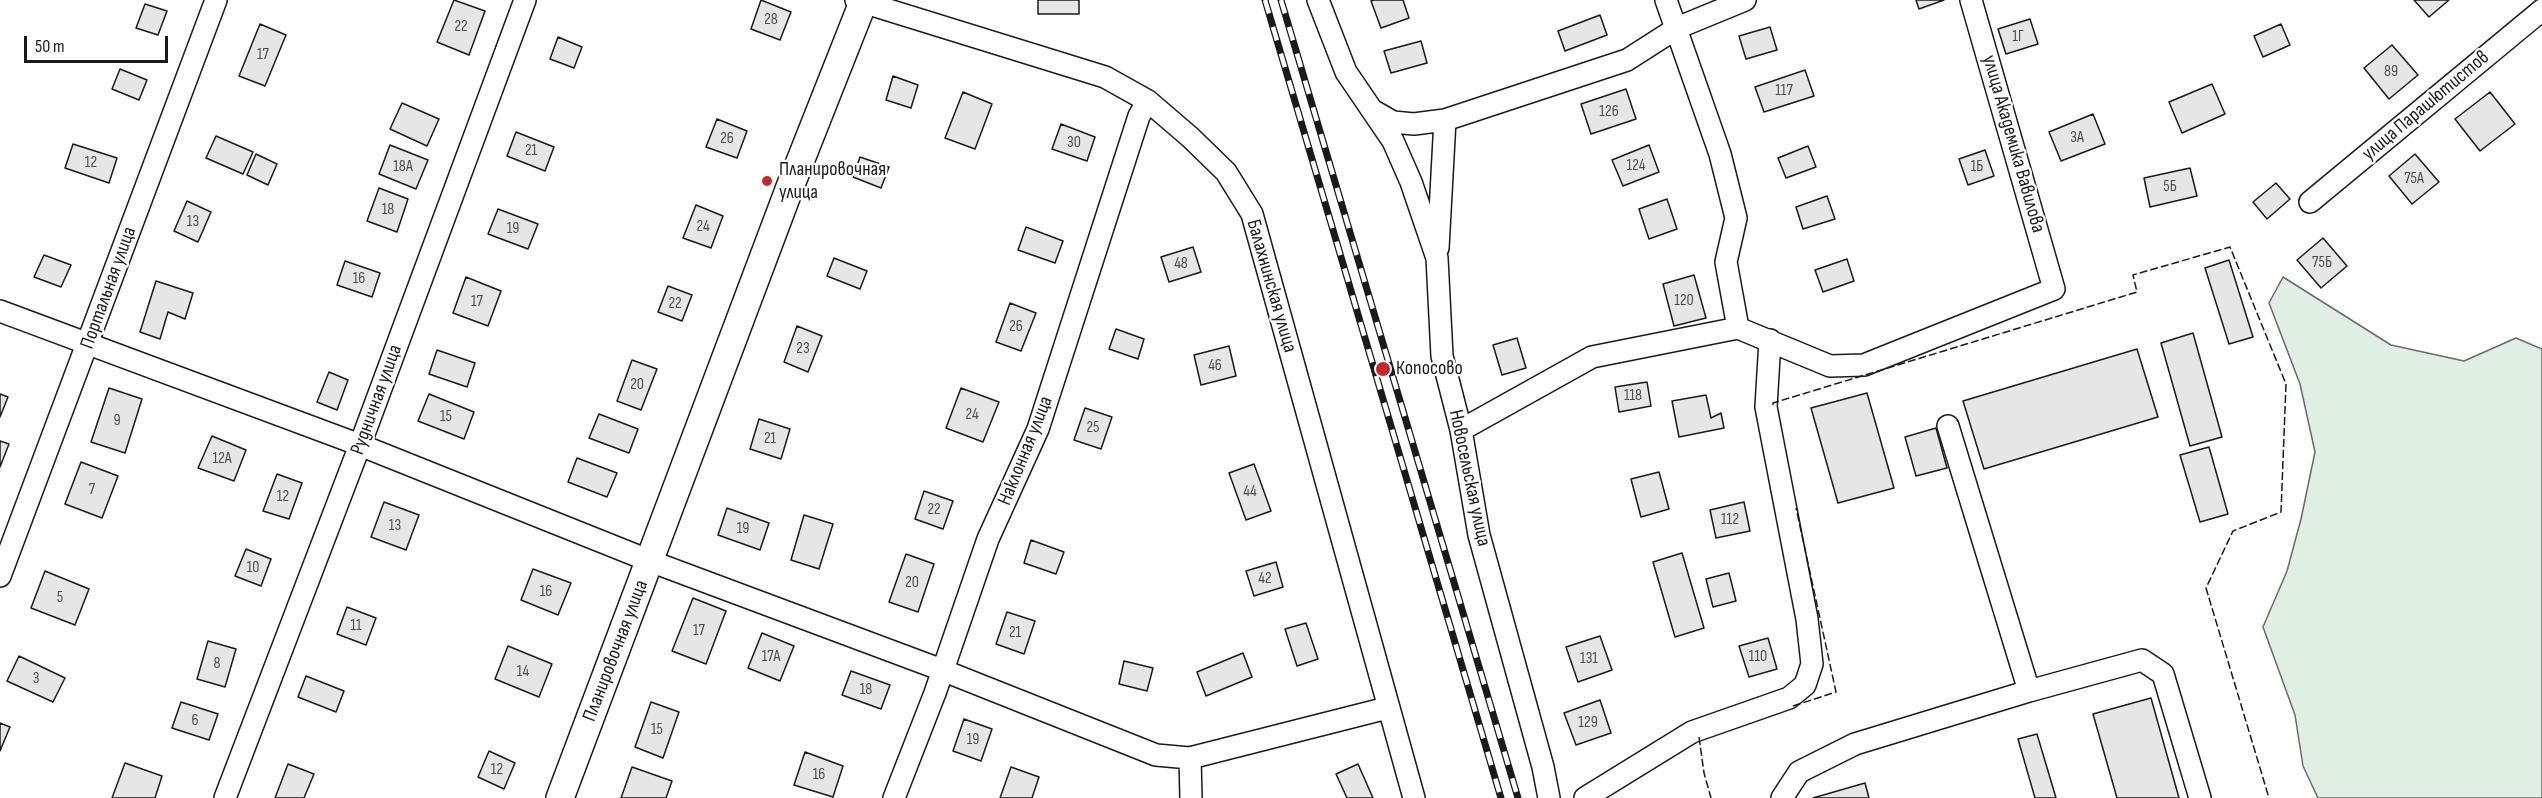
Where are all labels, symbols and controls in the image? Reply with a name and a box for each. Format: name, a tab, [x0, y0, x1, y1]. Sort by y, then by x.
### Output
house number: 28	[764, 10, 778, 30]
house number: 22	[454, 17, 468, 37]
scale bar	[27, 24, 171, 62]
house number: 1Г	[2012, 27, 2024, 47]
text: 50 m	[35, 36, 65, 57]
house number: 17	[257, 45, 269, 65]
street label: улица Парашютистов	[2358, 46, 2494, 166]
street label: улица Академика Вавилова	[1976, 52, 2050, 236]
house number: 89	[2384, 62, 2398, 82]
house number: 117	[1775, 81, 1793, 101]
house number: 126	[1599, 102, 1619, 122]
house number: 3А	[2070, 128, 2084, 148]
house number: 26	[720, 129, 734, 149]
house number: 30	[1067, 133, 1081, 153]
house number: 21	[525, 141, 537, 161]
house number: 12	[85, 153, 97, 173]
house number: 124	[1627, 156, 1645, 176]
house number: 18А	[393, 157, 413, 177]
house number: 1Б	[1971, 157, 1983, 177]
place label: Планировочная улица	[779, 158, 886, 205]
house number: 75А	[2404, 169, 2424, 189]
marker: Планировочная улица	[760, 174, 774, 188]
house number: 5Б	[2163, 177, 2177, 197]
house number: 18	[382, 200, 394, 220]
house number: 13	[187, 212, 199, 232]
house number: 24	[696, 217, 710, 237]
street label: Балахнинская улица	[1241, 217, 1301, 355]
house number: 19	[507, 219, 519, 239]
street label: Портальная улица	[76, 224, 142, 352]
house number: 75Б	[2312, 253, 2332, 273]
house number: 48	[1174, 254, 1188, 274]
house number: 16	[353, 269, 365, 289]
house number: 120	[1674, 291, 1694, 311]
house number: 17	[471, 292, 483, 312]
house number: 22	[668, 294, 682, 314]
house number: 26	[1009, 317, 1023, 337]
house number: 23	[796, 339, 810, 359]
street label: Рудничная улица	[346, 342, 408, 458]
house number: 46	[1208, 356, 1222, 376]
place label: Копосово	[1396, 357, 1463, 381]
marker: Копосово	[1374, 360, 1392, 378]
house number: 20	[630, 375, 644, 395]
house number: 118	[1624, 386, 1642, 406]
street label: Наклонная улица	[993, 393, 1059, 509]
house number: 24	[965, 405, 979, 425]
house number: 15	[440, 407, 452, 427]
street label: Новосельская улица	[1443, 408, 1495, 548]
house number: 9	[113, 411, 121, 431]
house number: 25	[1086, 418, 1100, 438]
house number: 21	[764, 429, 776, 449]
house number: 12А	[212, 449, 232, 469]
house number: 7	[89, 480, 95, 500]
house number: 44	[1243, 482, 1257, 502]
house number: 12	[277, 487, 289, 507]
house number: 22	[927, 500, 941, 520]
house number: 112	[1721, 510, 1739, 530]
house number: 13	[389, 516, 401, 536]
house number: 19	[737, 519, 749, 539]
house number: 10	[247, 558, 259, 578]
house number: 42	[1258, 569, 1272, 589]
house number: 20	[905, 573, 919, 593]
street label: Планировочная улица	[578, 577, 654, 725]
house number: 16	[540, 582, 552, 602]
house number: 5	[57, 588, 63, 608]
house number: 11	[350, 616, 362, 636]
house number: 17	[693, 621, 705, 641]
house number: 21	[1009, 623, 1021, 643]
house number: 17А	[762, 647, 780, 667]
house number: 110	[1749, 647, 1767, 667]
house number: 131	[1580, 649, 1598, 669]
house number: 8	[213, 654, 221, 674]
house number: 14	[517, 662, 529, 682]
house number: 3	[33, 669, 39, 689]
house number: 18	[860, 680, 872, 700]
house number: 6	[191, 711, 199, 731]
house number: 129	[1578, 713, 1598, 733]
house number: 15	[651, 720, 663, 740]
house number: 19	[967, 730, 979, 750]
house number: 12	[491, 760, 503, 780]
house number: 16	[813, 765, 825, 785]

